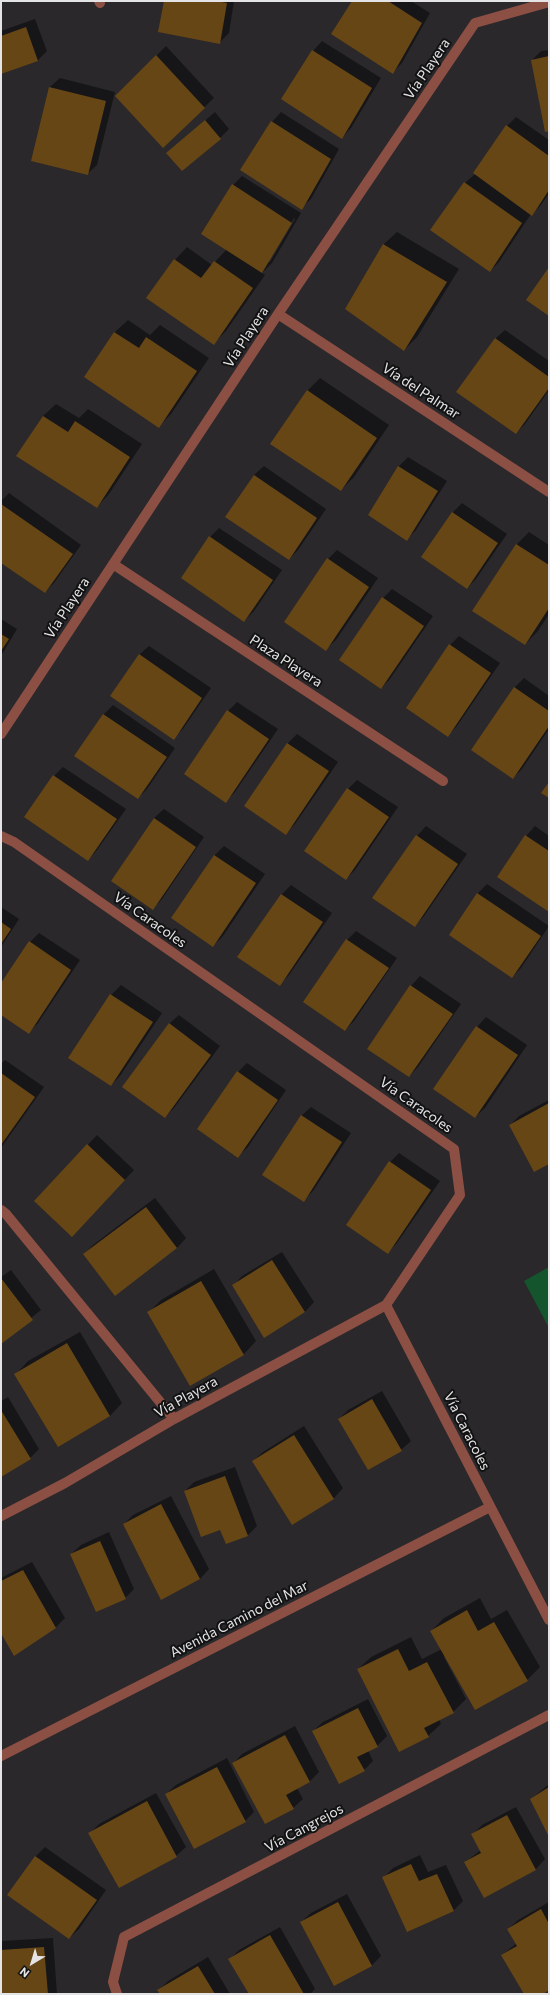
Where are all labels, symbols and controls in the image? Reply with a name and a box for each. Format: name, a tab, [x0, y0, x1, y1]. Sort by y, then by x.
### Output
street label: Vía Playera	[401, 35, 453, 103]
street label: Vía Playera	[220, 303, 272, 371]
street label: Vía del Palmar	[379, 360, 463, 422]
street label: Vía Playera	[41, 574, 93, 642]
street label: Plaza Playera	[247, 631, 325, 691]
street label: Vía Caracoles	[110, 889, 190, 951]
street label: Vía Caracoles	[376, 1074, 456, 1136]
street label: Vía Playera	[151, 1373, 221, 1421]
street label: Vía Caracoles	[440, 1389, 494, 1473]
street label: Avenida Camino del Mar	[167, 1577, 311, 1661]
street label: Vía Cangrejos	[262, 1800, 346, 1856]
north arrow	[12, 1943, 52, 1983]
text: N	[17, 1965, 32, 1981]

